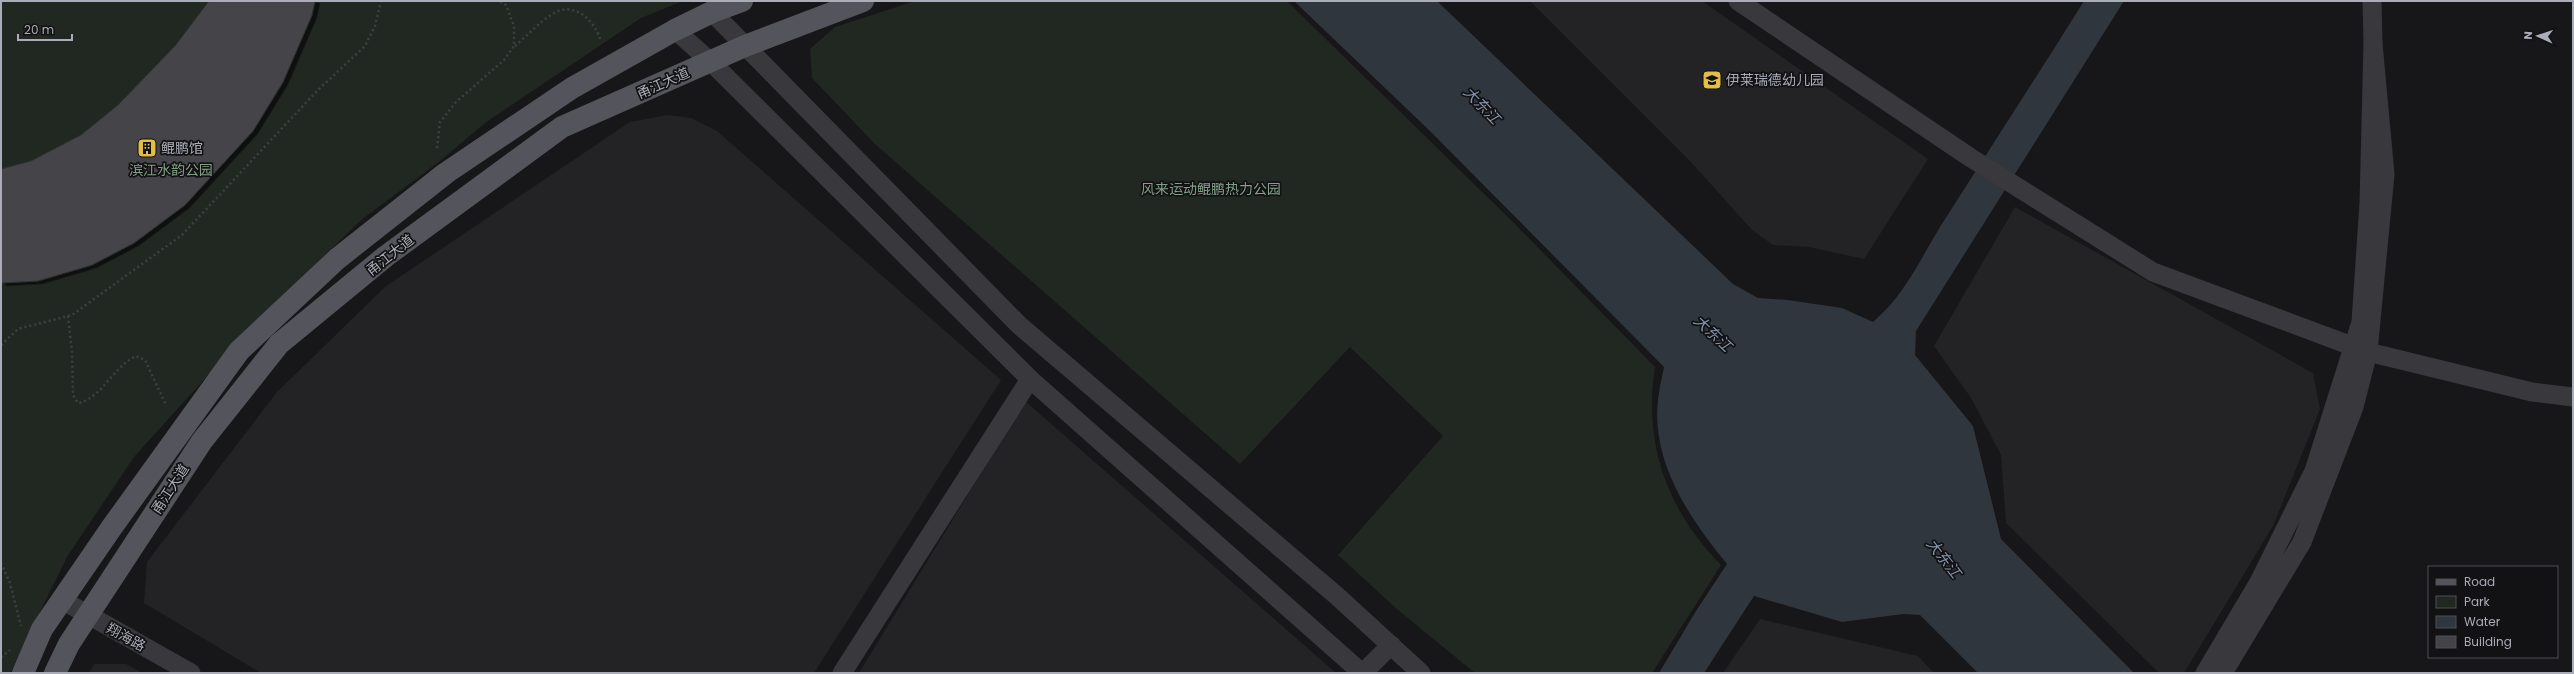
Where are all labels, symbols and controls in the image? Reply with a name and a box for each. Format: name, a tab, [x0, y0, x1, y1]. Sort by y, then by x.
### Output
scale bar	[18, 16, 72, 42]
north arrow	[2518, 16, 2558, 56]
text: 20 m	[24, 21, 54, 38]
text: N	[2520, 31, 2536, 40]
street label: 甬江大道	[633, 62, 693, 104]
school or university icon: 伊莱瑞德幼儿园	[1701, 69, 1723, 91]
place label: 伊莱瑞德幼儿园	[1726, 70, 1824, 90]
water label: 大东江	[1459, 82, 1507, 130]
building icon: 鲲鹏馆	[136, 137, 158, 159]
place label: 鲲鹏馆	[161, 138, 203, 158]
park label: 滨江水韵公园	[129, 160, 213, 180]
park label: 风来运动鲲鹏热力公园	[1141, 179, 1281, 199]
street label: 甬江大道	[362, 230, 418, 280]
water label: 大东江	[1689, 310, 1738, 357]
street label: 甬江大道	[146, 460, 194, 518]
water label: 大东江	[1922, 534, 1967, 584]
legend	[2428, 566, 2558, 658]
text: Road	[2464, 573, 2495, 590]
text: Park	[2464, 593, 2491, 610]
text: Water	[2464, 613, 2501, 630]
street label: 翔海路	[103, 618, 149, 656]
text: Building	[2464, 633, 2512, 650]

